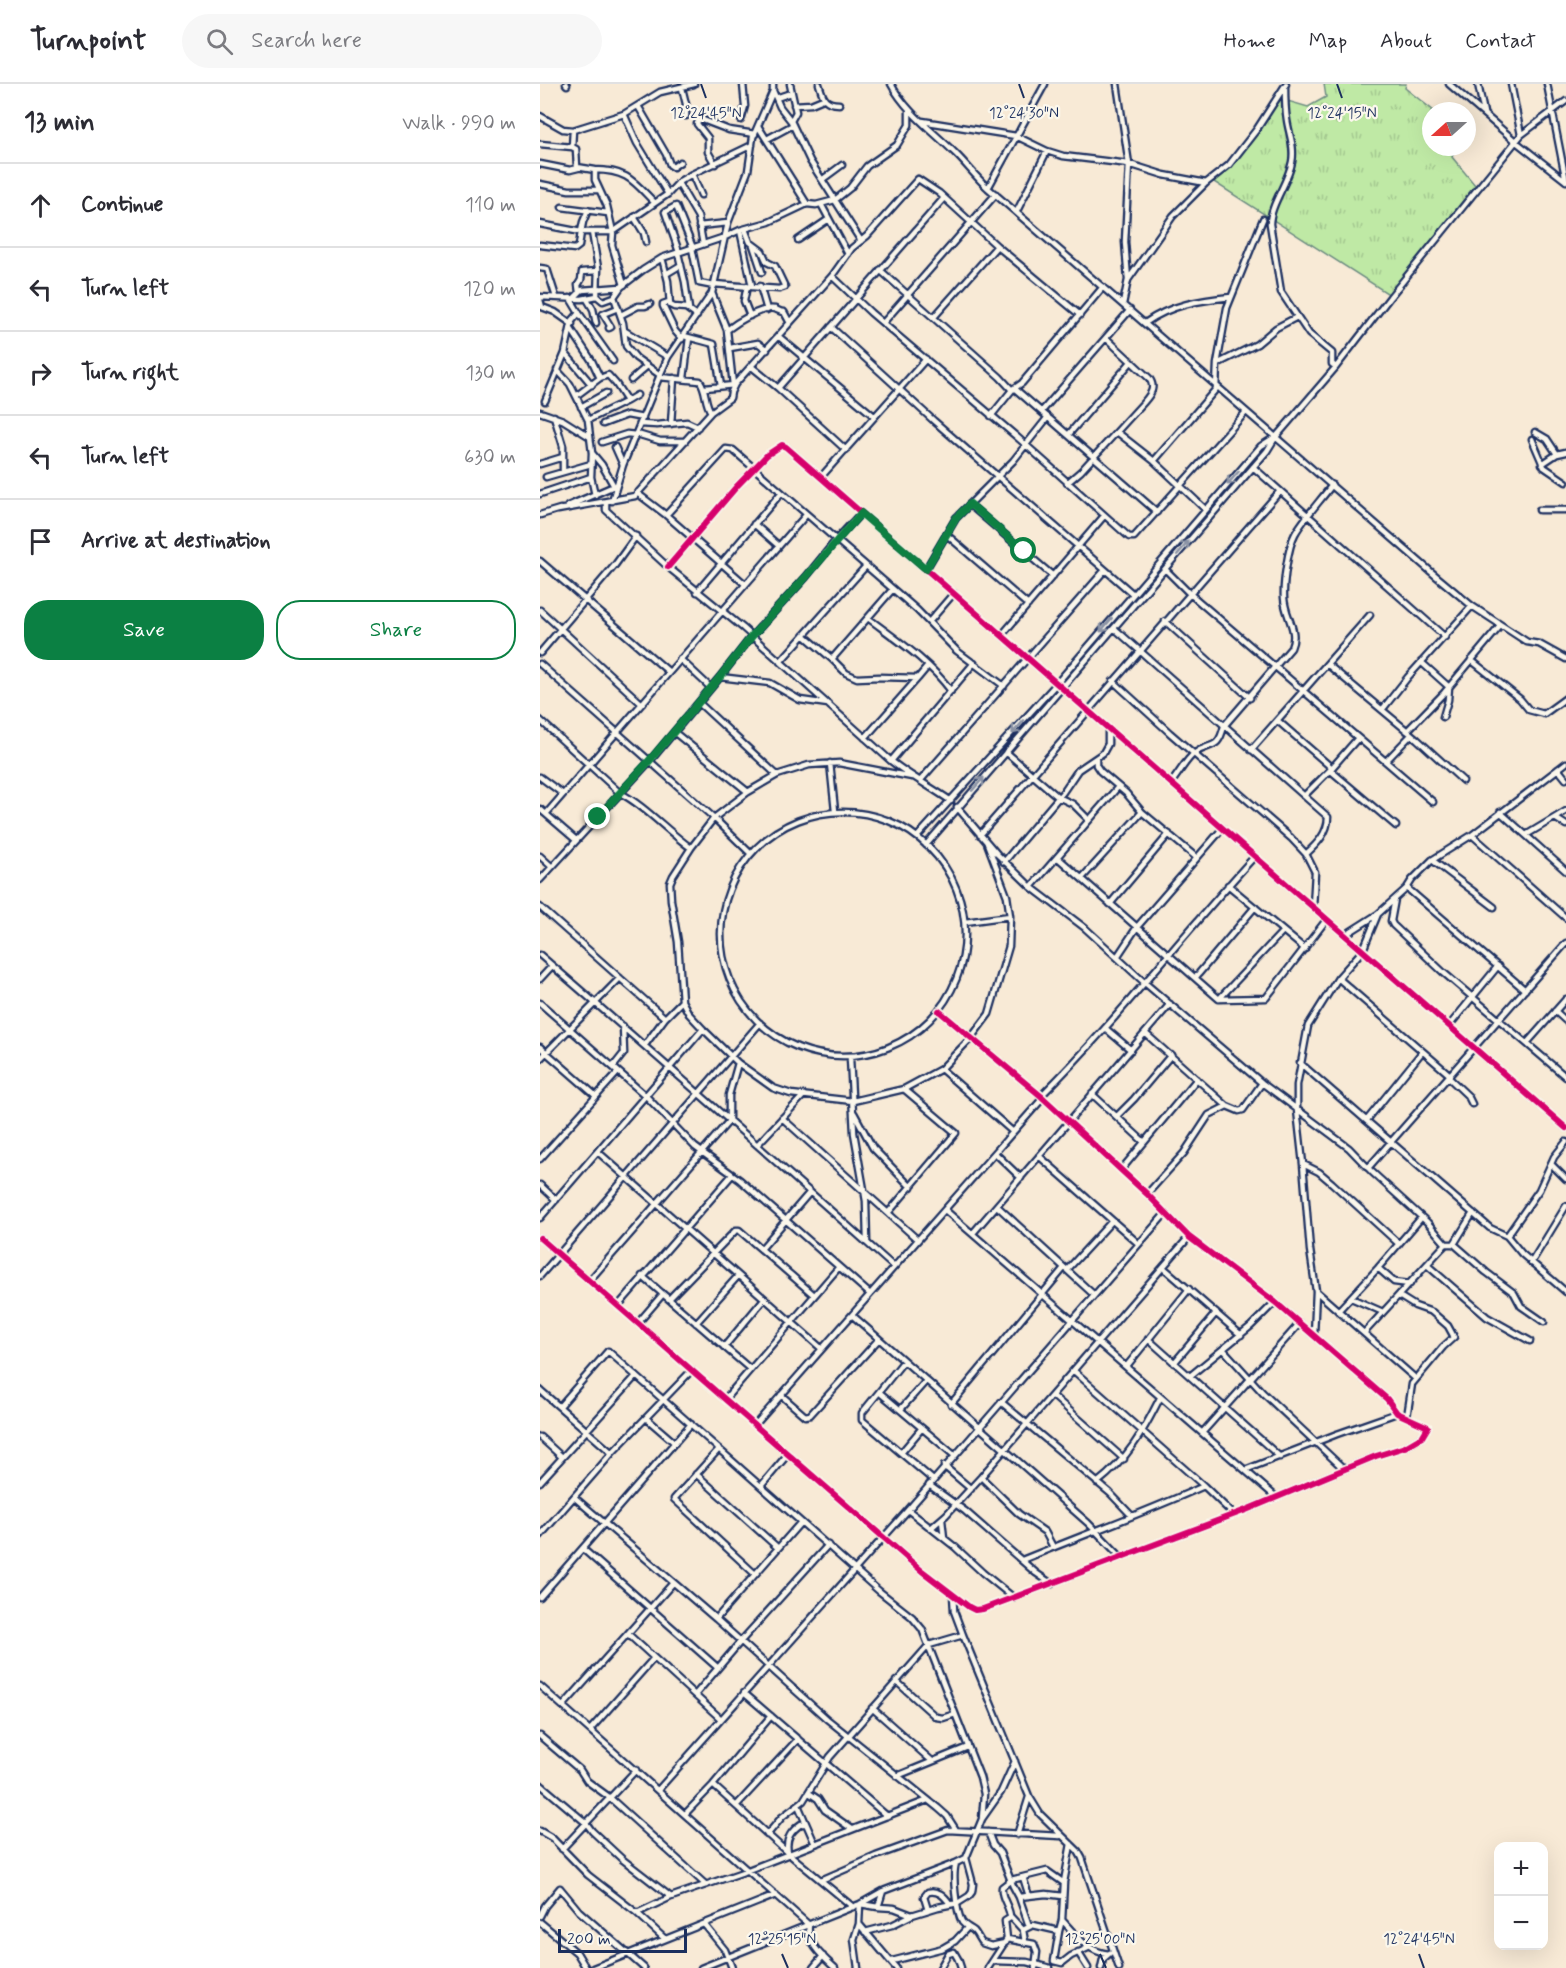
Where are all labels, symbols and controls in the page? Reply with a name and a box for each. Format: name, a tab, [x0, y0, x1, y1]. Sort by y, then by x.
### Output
search box	[182, 14, 602, 68]
text: Turnpoint	[30, 23, 146, 60]
icon: search	[203, 25, 236, 58]
text: Search here	[251, 27, 362, 55]
text: Home	[1224, 27, 1276, 55]
text: Map	[1309, 27, 1347, 55]
text: About	[1380, 27, 1432, 55]
text: Contact	[1465, 27, 1536, 55]
north arrow	[1422, 102, 1476, 156]
text: 12°24'45"N	[670, 104, 742, 124]
text: 12°24'30"N	[989, 104, 1059, 124]
text: 12°24'15"N	[1307, 104, 1377, 124]
text: 13 min	[24, 106, 95, 140]
text: Walk · 990 m	[402, 110, 516, 137]
icon: ahead	[24, 189, 57, 222]
text: Continue	[81, 191, 163, 219]
text: 110 m	[465, 192, 516, 219]
icon: left	[24, 273, 57, 306]
text: Turn left	[81, 275, 169, 303]
text: 120 m	[463, 276, 516, 303]
icon: right	[24, 357, 57, 390]
text: Turn right	[81, 359, 179, 387]
text: 130 m	[465, 360, 516, 387]
icon: left	[24, 441, 57, 474]
text: Turn left	[81, 443, 169, 471]
text: 630 m	[464, 444, 516, 471]
one-way arrow	[1226, 470, 1240, 485]
icon: arrive	[24, 525, 57, 558]
text: Arrive at destination	[81, 527, 271, 555]
route start	[1010, 537, 1036, 563]
one-way arrow	[1176, 541, 1190, 556]
button: Save	[24, 600, 264, 660]
button: Share	[276, 600, 516, 660]
one-way arrow	[1099, 617, 1112, 633]
one-way arrow	[1011, 719, 1025, 734]
one-way arrow	[971, 777, 985, 792]
route end	[584, 803, 610, 829]
map controls	[1494, 1842, 1548, 1950]
button: +	[1494, 1842, 1548, 1896]
button: −	[1494, 1896, 1548, 1950]
scale bar	[558, 1926, 687, 1954]
text: 200 m	[567, 1929, 611, 1950]
text: 12°25'15"N	[748, 1930, 816, 1950]
text: 12°25'00"N	[1065, 1930, 1135, 1950]
text: 12°24'45"N	[1383, 1930, 1455, 1950]

